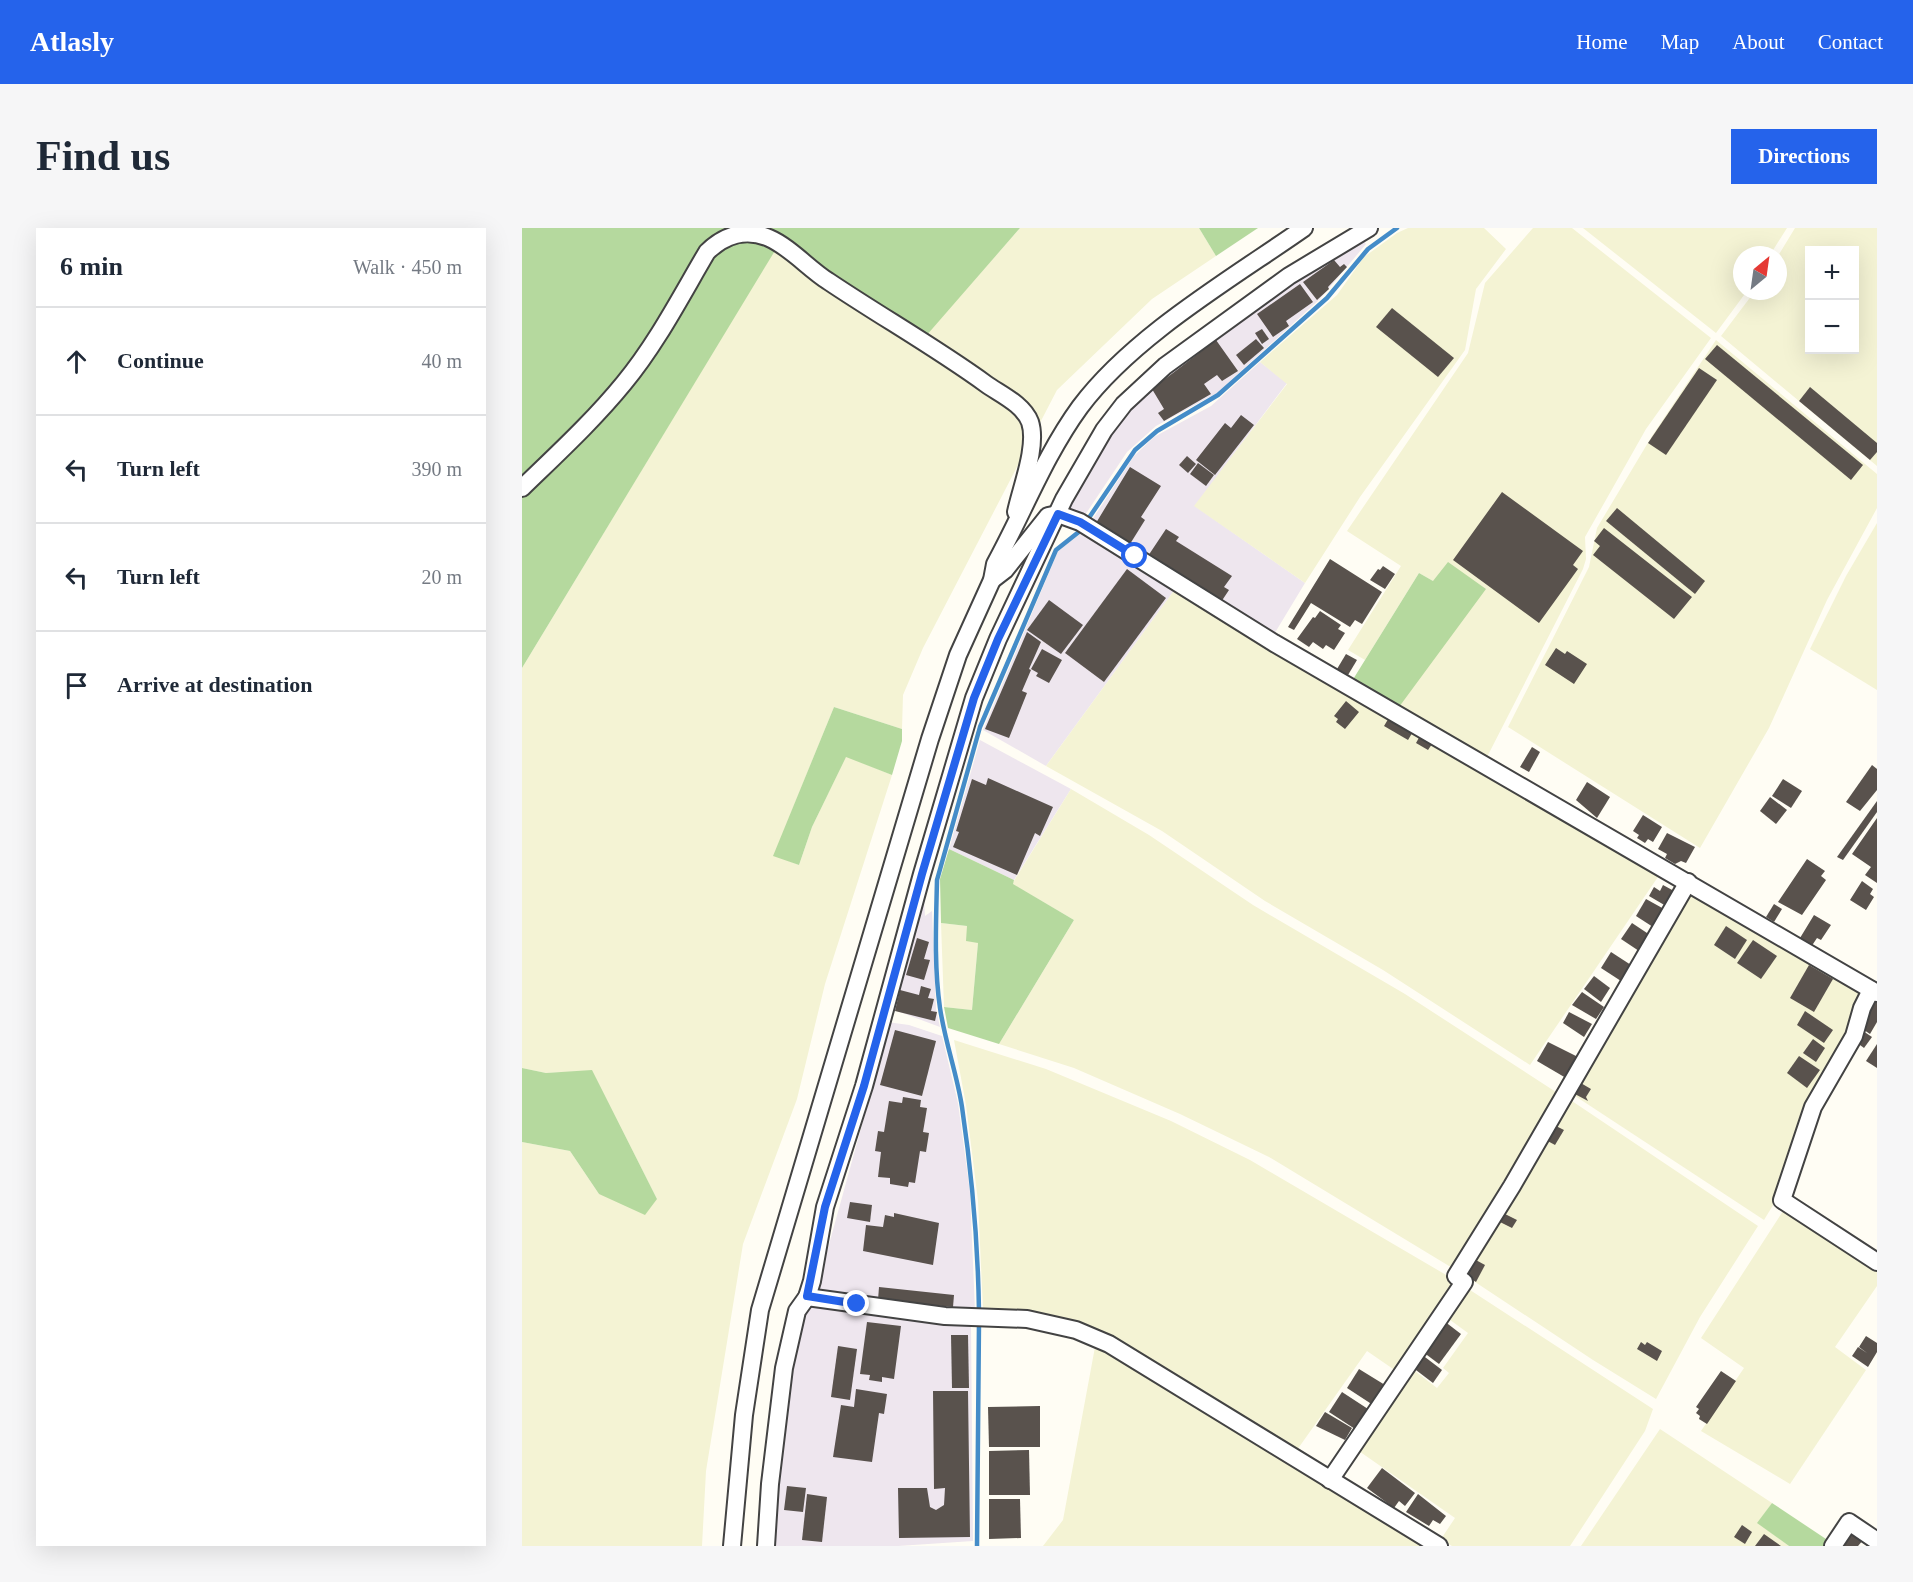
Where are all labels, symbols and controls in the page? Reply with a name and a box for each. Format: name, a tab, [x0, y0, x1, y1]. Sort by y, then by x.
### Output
text: Atlasly	[30, 26, 114, 57]
text: Home	[1576, 30, 1628, 54]
text: Map	[1661, 30, 1699, 54]
text: About	[1732, 30, 1785, 54]
text: Contact	[1818, 30, 1883, 54]
button: Directions	[1731, 129, 1877, 184]
text: Find us	[36, 133, 170, 179]
north arrow	[1733, 246, 1787, 300]
map controls	[1805, 246, 1859, 354]
button: +	[1805, 246, 1859, 300]
text: 6 min	[60, 252, 123, 281]
text: Walk · 450 m	[353, 256, 462, 278]
button: −	[1805, 300, 1859, 354]
icon: ahead	[60, 345, 93, 378]
text: Continue	[117, 348, 204, 373]
text: 40 m	[421, 350, 462, 372]
icon: left	[60, 453, 93, 486]
text: Turn left	[117, 456, 200, 481]
text: 390 m	[411, 458, 462, 480]
route start	[1121, 542, 1147, 568]
icon: left	[60, 561, 93, 594]
text: Turn left	[117, 564, 200, 589]
text: 20 m	[421, 566, 462, 588]
icon: arrive	[60, 669, 93, 702]
text: Arrive at destination	[117, 672, 313, 697]
route end	[843, 1290, 869, 1316]

